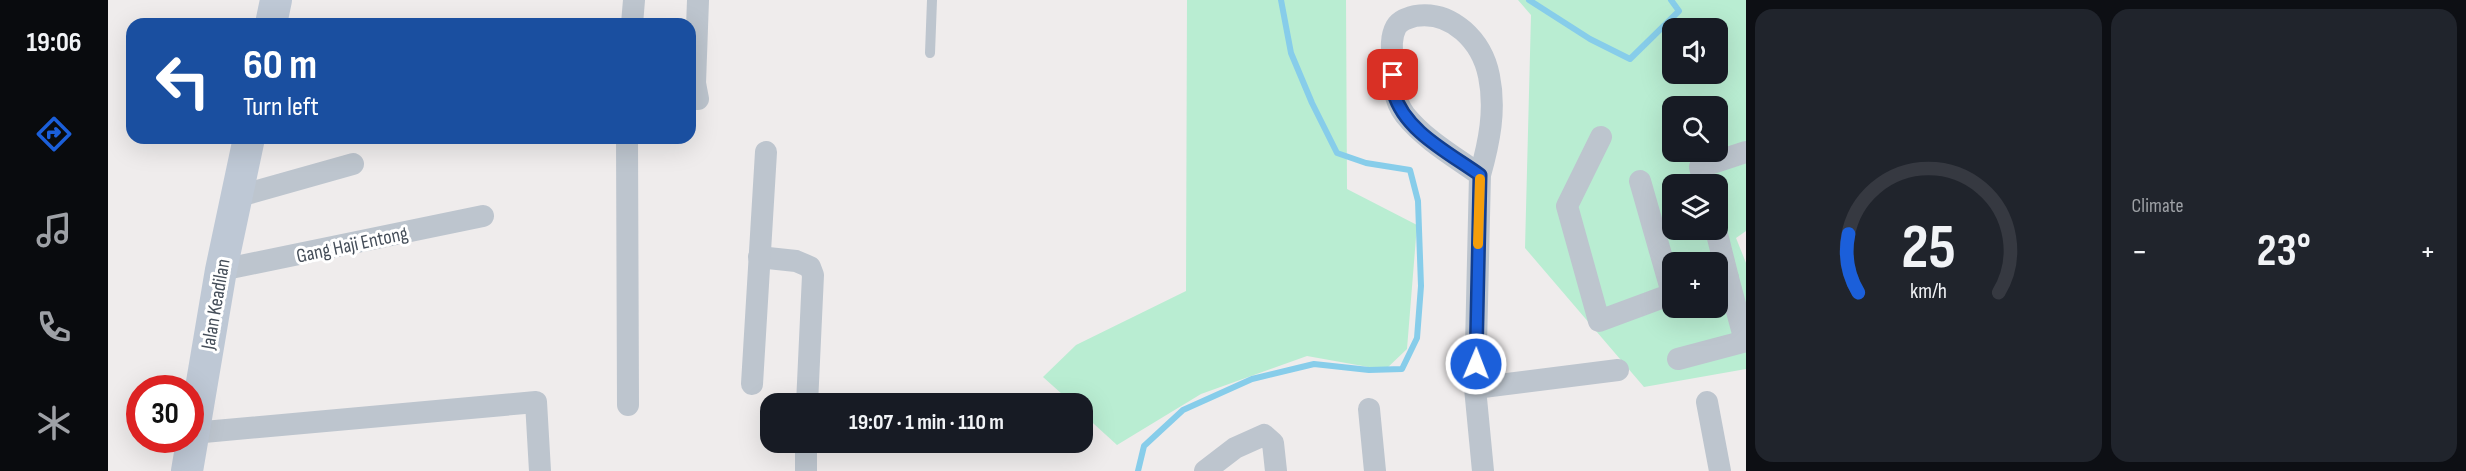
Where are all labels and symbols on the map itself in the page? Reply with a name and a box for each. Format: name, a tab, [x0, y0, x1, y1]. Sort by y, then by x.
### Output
pin	[1367, 49, 1418, 100]
street label: Gang Haji Entong	[294, 221, 410, 269]
street label: Jalan Keadilan	[196, 257, 236, 352]
position arrow	[1444, 332, 1508, 396]
speed limit sign: 30	[126, 375, 204, 453]

